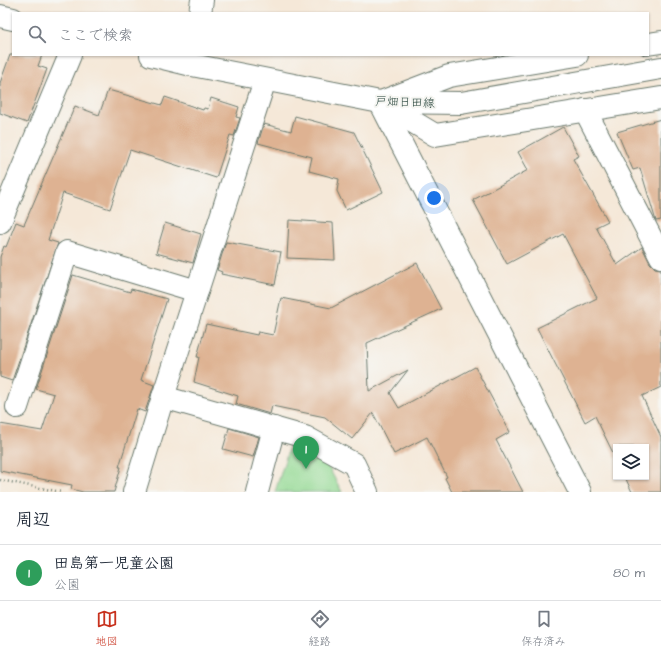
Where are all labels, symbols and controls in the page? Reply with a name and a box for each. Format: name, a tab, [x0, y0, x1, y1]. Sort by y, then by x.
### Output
search box	[12, 12, 649, 56]
icon: search	[26, 23, 48, 45]
text: ここで検索	[58, 25, 133, 46]
street label: 戸畑日田線	[375, 93, 435, 112]
your location	[424, 188, 444, 208]
pin: 1	[293, 436, 319, 469]
map controls	[613, 444, 649, 480]
button: layers	[613, 444, 649, 480]
text: 周辺	[16, 508, 50, 532]
text: 田島第一児童公園	[54, 553, 174, 574]
text: 1	[28, 564, 30, 582]
text: 80 m	[613, 564, 645, 582]
text: 公園	[54, 576, 80, 594]
tab: 地図	[96, 608, 118, 649]
tab: 経路	[309, 608, 331, 649]
tab: 保存済み	[522, 608, 566, 649]

